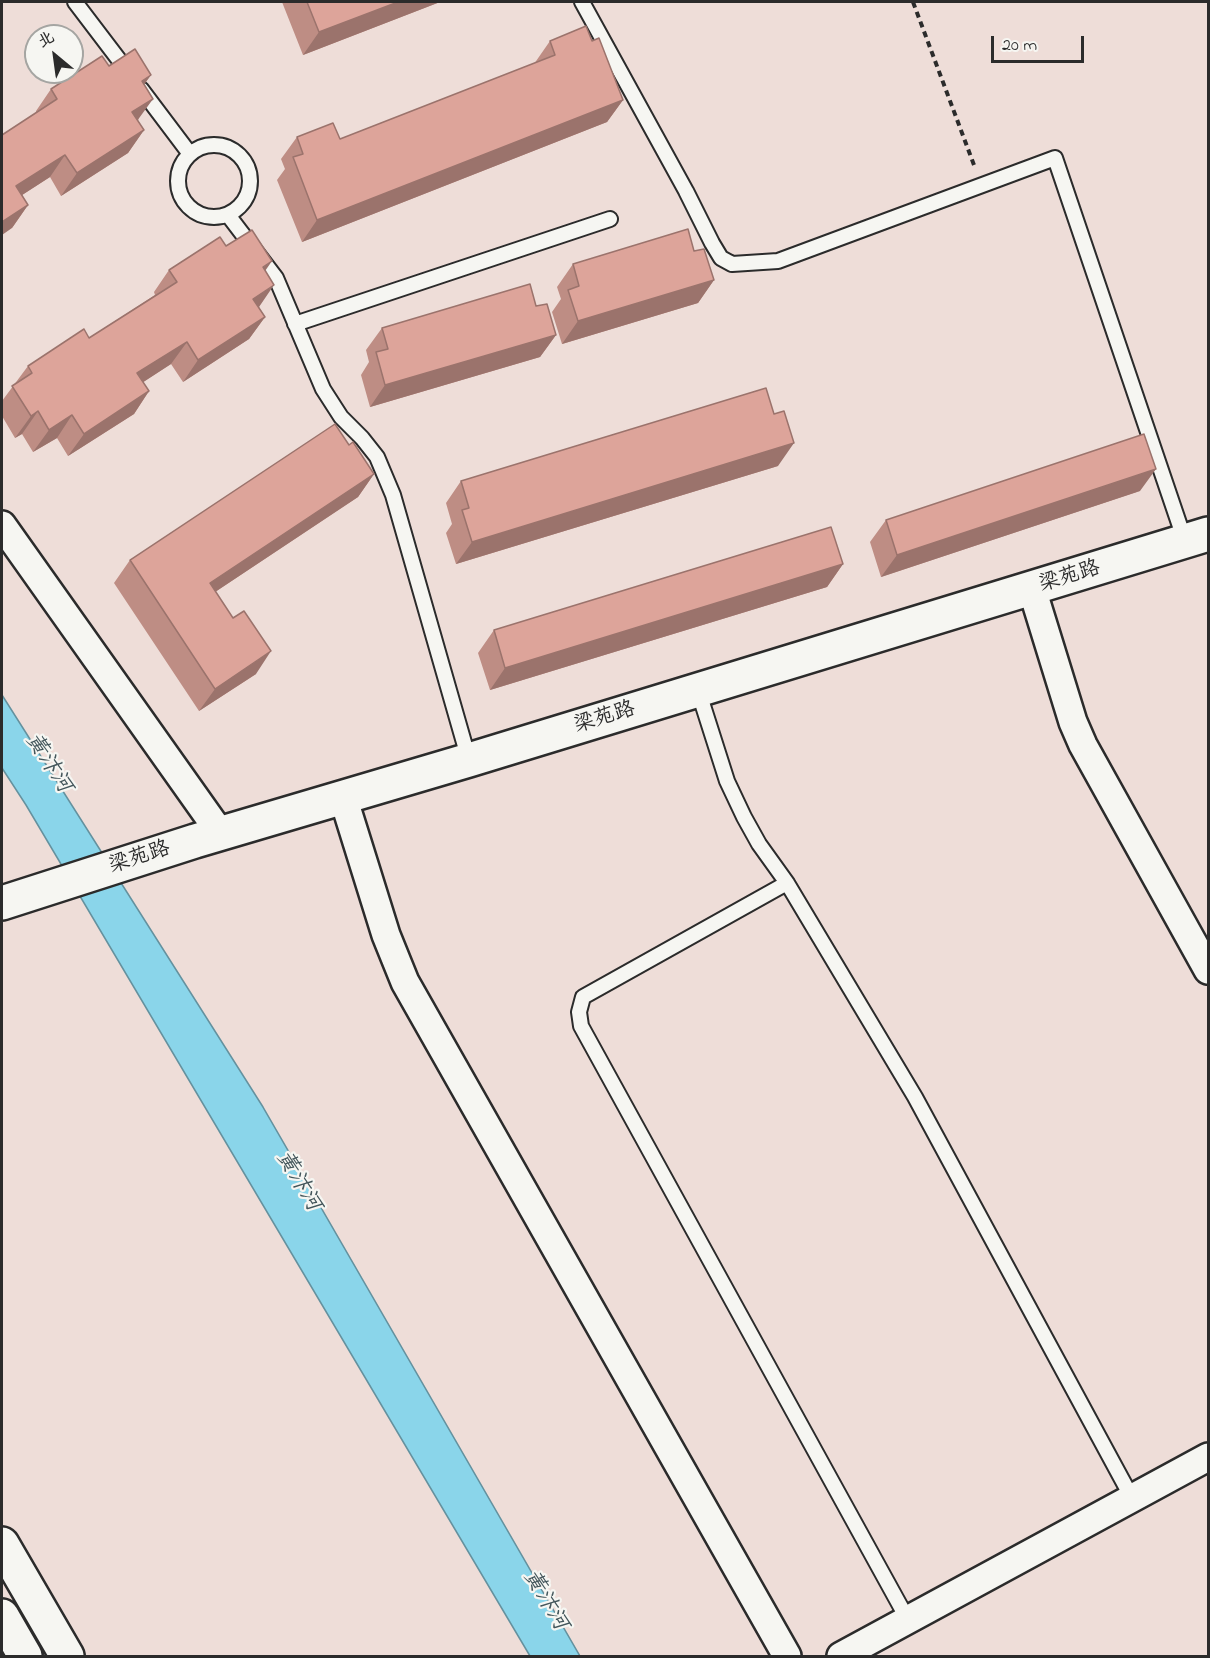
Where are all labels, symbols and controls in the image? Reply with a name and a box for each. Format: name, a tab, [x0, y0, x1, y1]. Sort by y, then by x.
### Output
north arrow	[24, 24, 84, 84]
scale bar	[994, 24, 1087, 62]
text: 北	[33, 26, 59, 54]
text: 20 m	[1002, 33, 1037, 59]
street label: 梁苑路	[1036, 557, 1104, 599]
street label: 梁苑路	[571, 698, 639, 740]
water label: 黄汴河	[18, 729, 76, 799]
street label: 梁苑路	[106, 837, 174, 881]
water label: 黄汴河	[269, 1147, 325, 1217]
water label: 黄汴河	[516, 1566, 572, 1636]

